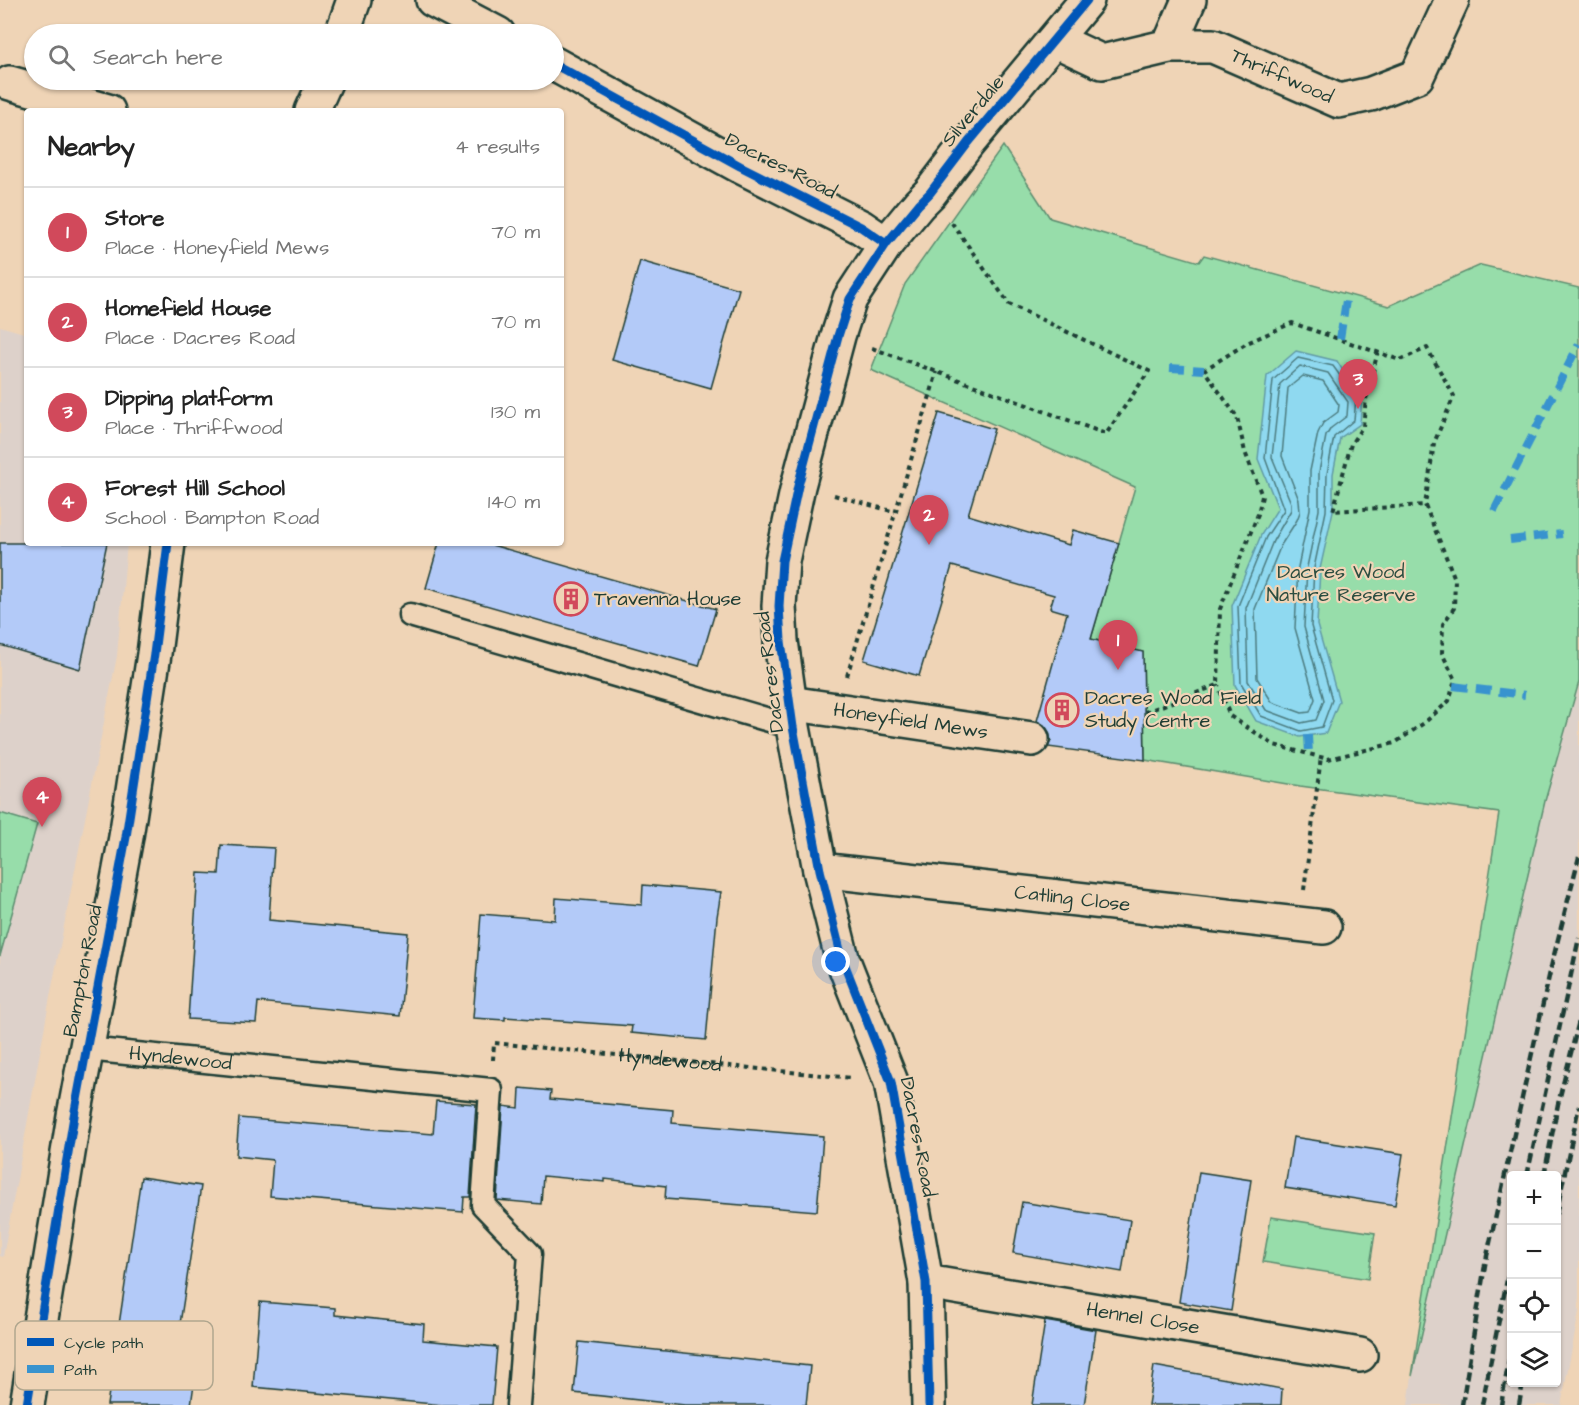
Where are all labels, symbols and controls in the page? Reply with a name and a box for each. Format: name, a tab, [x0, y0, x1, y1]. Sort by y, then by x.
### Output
search box	[24, 24, 564, 90]
icon: search	[45, 41, 78, 74]
street label: Thriffwood	[1226, 41, 1338, 111]
text: Search here	[93, 42, 223, 73]
street label: Silverdale	[935, 69, 1011, 153]
street label: Dacres Road	[720, 126, 842, 206]
text: Nearby	[48, 129, 135, 165]
text: 4 results	[455, 133, 540, 161]
text: Store	[105, 203, 164, 234]
text: 1	[66, 218, 69, 246]
text: 70 m	[492, 218, 540, 246]
text: Place · Honeyfield Mews	[105, 234, 329, 262]
text: Homefield House	[105, 293, 271, 324]
text: 2	[62, 308, 73, 336]
text: 70 m	[492, 308, 540, 336]
text: Place · Dacres Road	[105, 324, 295, 352]
pin: 3	[1338, 360, 1378, 409]
text: Dipping platform	[105, 383, 272, 414]
text: 3	[62, 398, 73, 426]
text: 130 m	[491, 398, 540, 426]
text: Place · Thriffwood	[105, 414, 282, 442]
text: Forest Hill School	[105, 473, 285, 504]
text: 4	[61, 488, 74, 516]
text: 140 m	[488, 488, 540, 516]
pin: 2	[910, 496, 948, 545]
text: School · Bampton Road	[105, 504, 319, 532]
park label: Dacres Wood Nature Reserve	[1267, 558, 1416, 609]
building icon: Travenna House	[553, 581, 589, 617]
place label: Travenna House	[594, 585, 742, 613]
street label: Dacres Road	[749, 610, 791, 734]
pin: 1	[1098, 620, 1138, 670]
place label: Dacres Wood Field Study Centre	[1085, 684, 1261, 736]
building icon: Dacres Wood Field Study Centre	[1044, 692, 1080, 728]
street label: Honeyfield Mews	[831, 696, 990, 746]
pin: 4	[22, 778, 62, 827]
street label: Catling Close	[1013, 878, 1132, 919]
street label: Bampton Road	[56, 902, 110, 1040]
your location	[821, 947, 850, 976]
street label: Hyndewood	[128, 1039, 233, 1078]
street label: Hyndewood	[617, 1041, 723, 1079]
street label: Dacres Road	[893, 1075, 943, 1199]
map controls	[1507, 1171, 1561, 1387]
button: +	[1507, 1171, 1561, 1225]
button: −	[1507, 1225, 1561, 1279]
button: locate	[1507, 1279, 1561, 1333]
street label: Hennel Close	[1084, 1295, 1202, 1342]
legend	[15, 1321, 213, 1390]
text: Cycle path	[64, 1332, 143, 1355]
button: layers	[1507, 1333, 1561, 1387]
text: Path	[64, 1359, 97, 1381]

